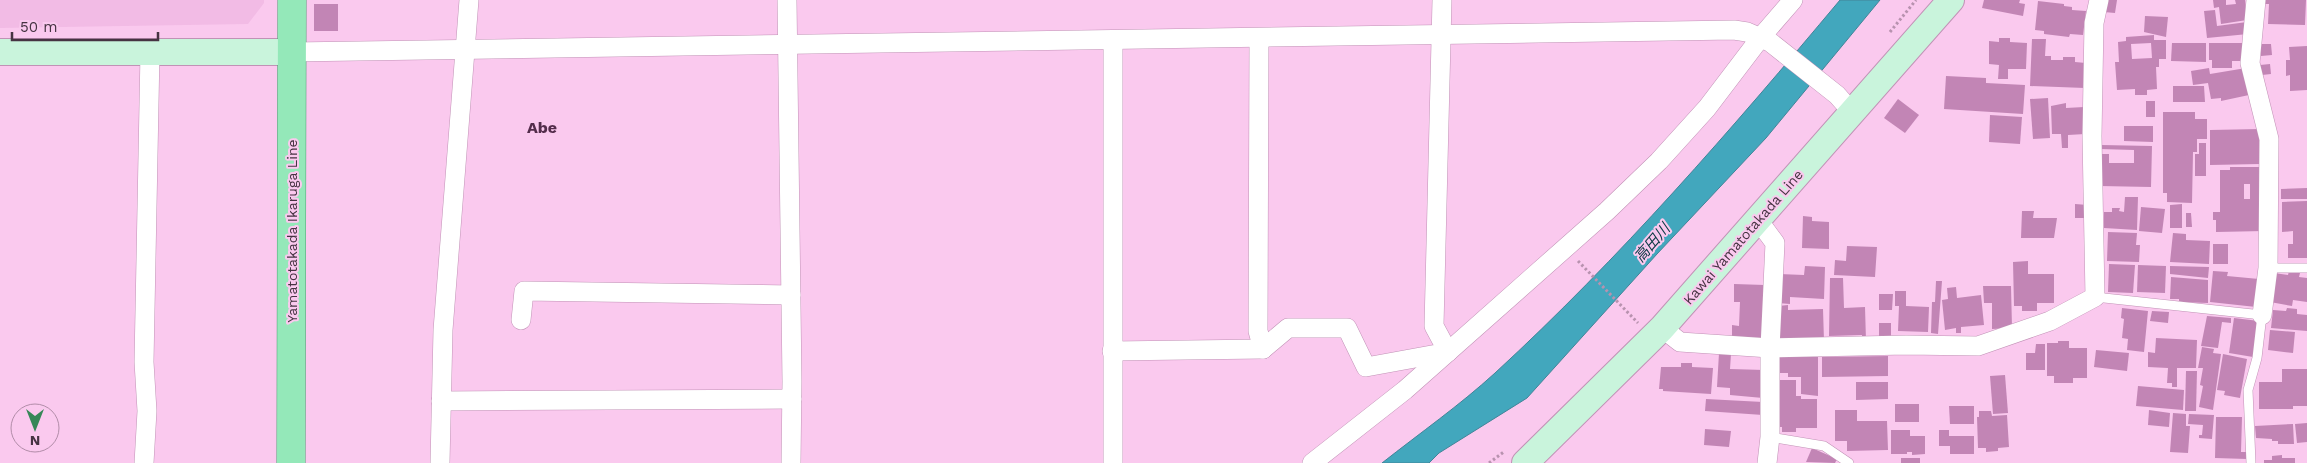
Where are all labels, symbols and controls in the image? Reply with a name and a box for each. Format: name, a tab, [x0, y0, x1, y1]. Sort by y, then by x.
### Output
scale bar	[12, 10, 159, 42]
text: 50 m	[20, 18, 57, 36]
district label: Abe	[527, 118, 557, 137]
street label: Yamatotakada Ikaruga Line	[284, 139, 300, 323]
street label: Kawai Yamatotakada Line	[1680, 166, 1806, 308]
water label: 高田川	[1630, 219, 1675, 266]
north arrow	[10, 403, 60, 453]
text: N	[30, 433, 40, 449]

